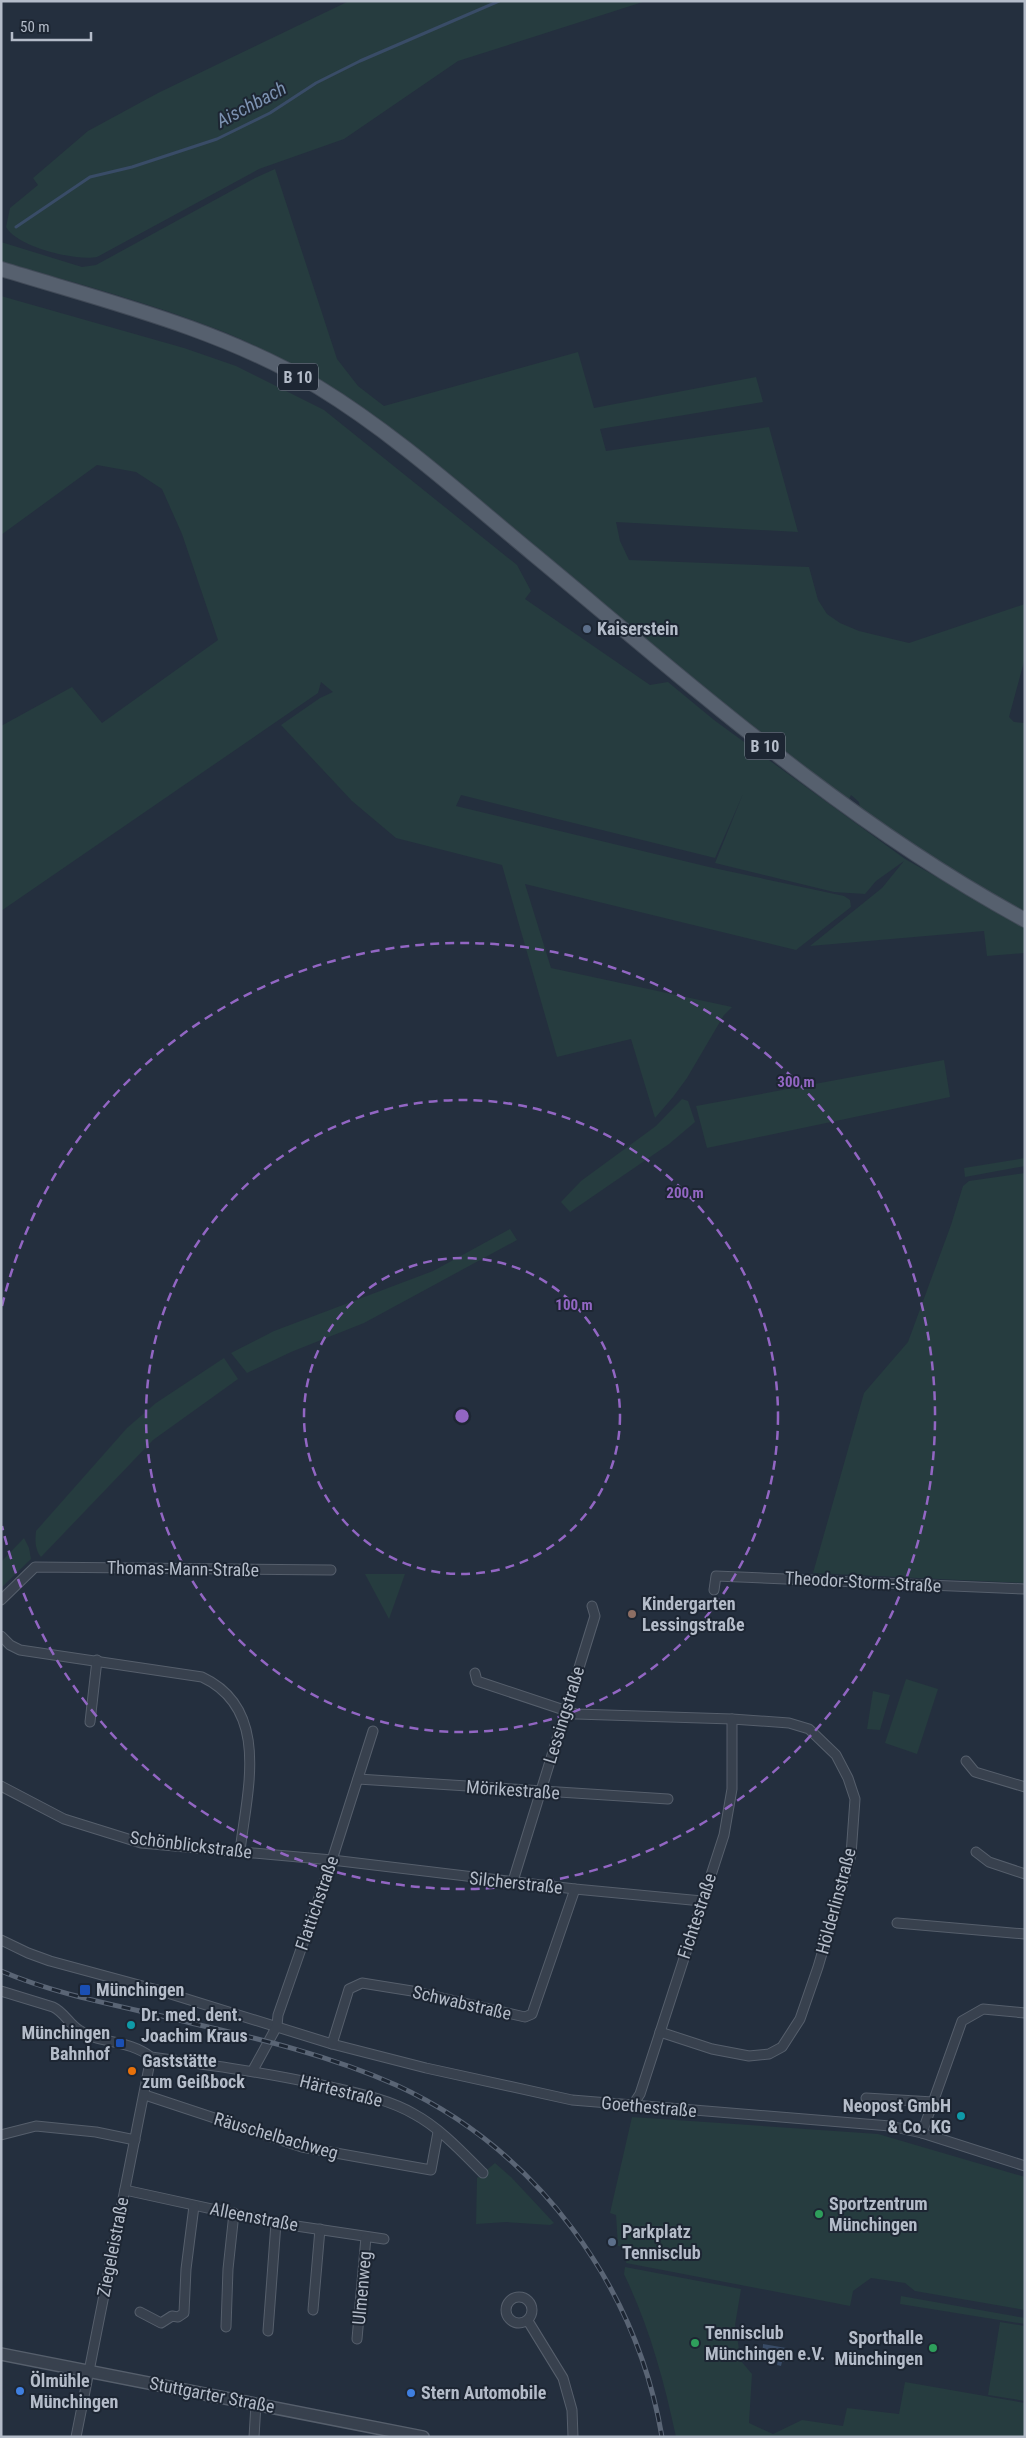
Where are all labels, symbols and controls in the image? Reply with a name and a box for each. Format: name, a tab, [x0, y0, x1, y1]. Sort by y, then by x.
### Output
scale bar	[12, 10, 91, 42]
text: 50 m	[20, 18, 50, 36]
water label: Aischbach	[211, 76, 290, 133]
road number: B 10	[278, 364, 318, 391]
place label: Kaiserstein	[597, 618, 678, 639]
marker: Kaiserstein	[581, 623, 593, 635]
road number: B 10	[745, 732, 785, 759]
text: 300 m	[777, 1073, 815, 1091]
text: 200 m	[666, 1184, 704, 1202]
text: 100 m	[555, 1296, 593, 1314]
centre of rings	[453, 1407, 471, 1425]
street label: Thomas-Mann-Straße	[107, 1557, 259, 1580]
street label: Theodor-Storm-Straße	[784, 1567, 942, 1596]
place label: Kindergarten Lessingstraße	[642, 1593, 745, 1635]
marker: Kindergarten Lessingstraße	[626, 1608, 638, 1620]
street label: Lessingstraße	[539, 1664, 588, 1766]
street label: Mörikestraße	[466, 1776, 561, 1803]
street label: Schönblickstraße	[129, 1827, 253, 1862]
street label: Hölderlinstraße	[811, 1845, 860, 1956]
street label: Flattichstraße	[291, 1853, 342, 1953]
street label: Silcherstraße	[468, 1867, 564, 1898]
street label: Fichtestraße	[673, 1870, 720, 1961]
place label: Münchingen	[96, 1979, 184, 2000]
street label: Schwabstraße	[411, 1981, 514, 2024]
marker: Münchingen	[78, 1983, 92, 1997]
place label: Dr. med. dent. Joachim Kraus	[141, 2004, 248, 2046]
marker: Dr. med. dent. Joachim Kraus	[125, 2019, 137, 2031]
place label: Münchingen Bahnhof	[22, 2022, 110, 2064]
marker: Münchingen Bahnhof	[114, 2037, 126, 2049]
place label: Gaststätte zum Geißbock	[142, 2050, 245, 2092]
marker: Gaststätte zum Geißbock	[126, 2065, 138, 2077]
street label: Härtestraße	[298, 2070, 385, 2111]
street label: Goethestraße	[600, 2092, 698, 2121]
place label: Neopost GmbH & Co. KG	[843, 2095, 951, 2137]
street label: Räuschelbachweg	[212, 2108, 341, 2163]
marker: Neopost GmbH & Co. KG	[955, 2110, 967, 2122]
place label: Sportzentrum Münchingen	[829, 2193, 928, 2235]
street label: Ziegeleistraße	[93, 2195, 132, 2299]
street label: Alleenstraße	[208, 2198, 300, 2235]
marker: Sportzentrum Münchingen	[813, 2208, 825, 2220]
place label: Parkplatz Tennisclub	[622, 2221, 701, 2263]
marker: Parkplatz Tennisclub	[606, 2236, 618, 2248]
street label: Ulmenweg	[348, 2250, 375, 2326]
place label: Tennisclub Münchingen e.V.	[705, 2322, 825, 2364]
place label: Sporthalle Münchingen	[835, 2327, 923, 2369]
marker: Tennisclub Münchingen e.V.	[689, 2337, 701, 2349]
marker: Sporthalle Münchingen	[927, 2342, 939, 2354]
place label: Ölmühle Münchingen	[30, 2370, 118, 2412]
street label: Stuttgarter Straße	[148, 2372, 276, 2417]
place label: Stern Automobile	[421, 2382, 547, 2403]
marker: Ölmühle Münchingen	[14, 2385, 26, 2397]
marker: Stern Automobile	[405, 2387, 417, 2399]

